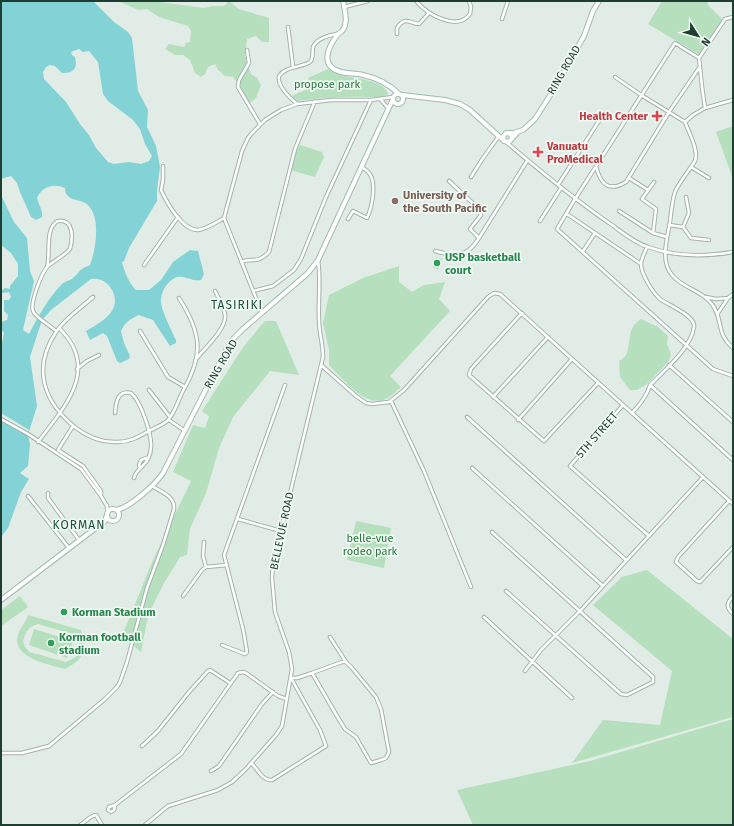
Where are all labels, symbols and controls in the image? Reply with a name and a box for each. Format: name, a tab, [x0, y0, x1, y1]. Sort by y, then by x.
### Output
north arrow	[678, 16, 718, 56]
text: N	[698, 35, 713, 49]
street label: RING ROAD	[545, 43, 583, 97]
park label: propose park	[294, 78, 360, 91]
place label: Health Center	[579, 110, 649, 123]
marker: Health Center	[651, 110, 663, 122]
place label: Vanuatu ProMedical	[546, 140, 603, 166]
marker: Vanuatu ProMedical	[532, 146, 544, 158]
place label: University of the South Pacific	[403, 189, 487, 215]
marker: University of the South Pacific	[390, 196, 400, 206]
place label: USP basketball court	[445, 251, 521, 277]
marker: USP basketball court	[432, 258, 442, 268]
district label: TASIRIKI	[211, 298, 263, 312]
street label: RING ROAD	[202, 337, 240, 391]
street label: 5TH STREET	[573, 409, 621, 461]
street label: BELLEVUE ROAD	[267, 491, 297, 571]
district label: KORMAN	[53, 518, 105, 532]
park label: belle-vue rodeo park	[343, 532, 398, 558]
place label: Korman Stadium	[72, 606, 156, 619]
marker: Korman Stadium	[59, 607, 69, 617]
place label: Korman football stadium	[59, 631, 141, 657]
marker: Korman football stadium	[46, 638, 56, 648]

